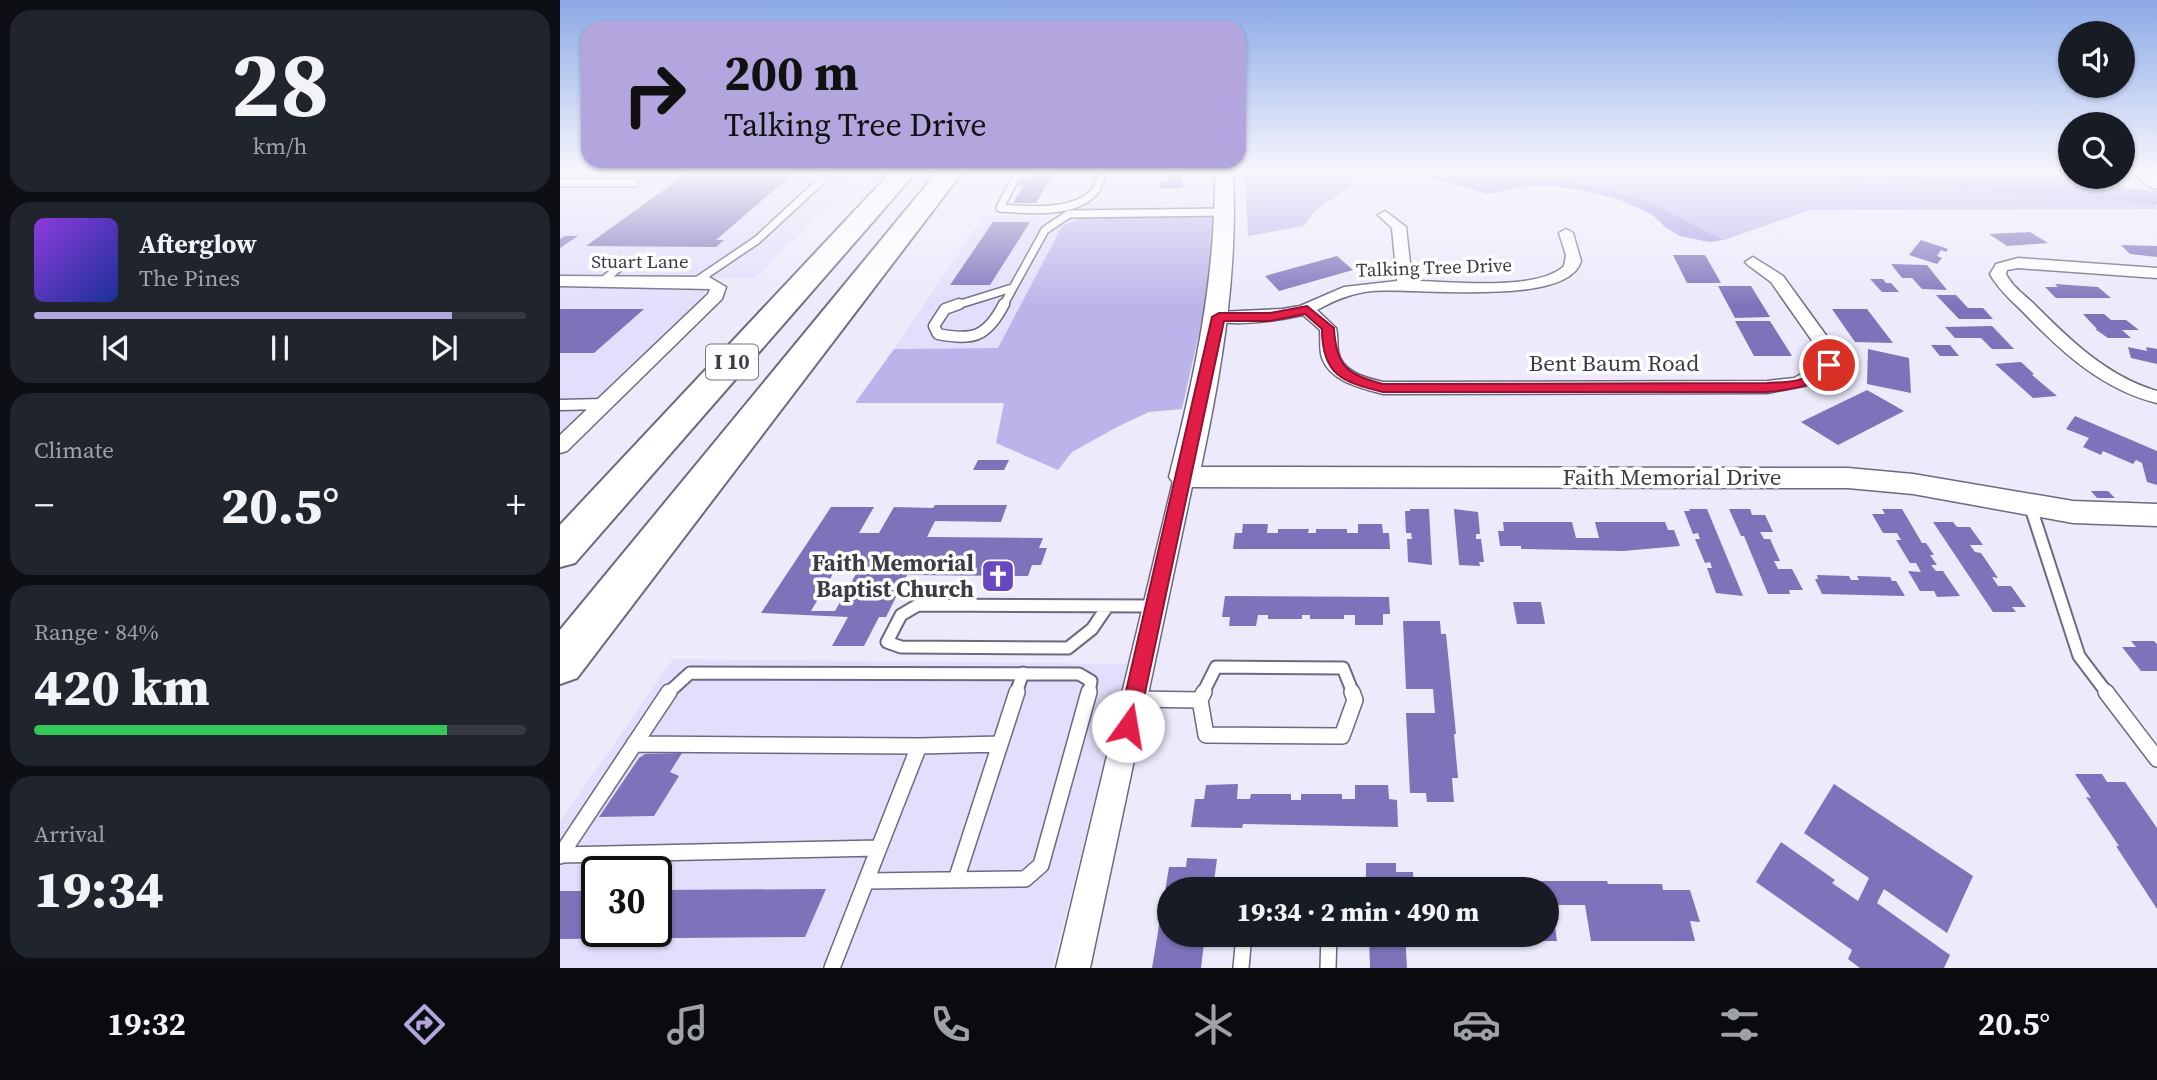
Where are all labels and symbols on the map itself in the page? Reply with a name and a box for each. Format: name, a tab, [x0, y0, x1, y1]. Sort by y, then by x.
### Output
street label: Stuart Lane	[591, 248, 689, 274]
street label: Talking Tree Drive	[1356, 251, 1512, 283]
pin	[1799, 335, 1859, 395]
road number: I 10	[706, 344, 758, 380]
street label: Bent Baum Road	[1529, 347, 1699, 379]
street label: Faith Memorial Drive	[1563, 461, 1781, 493]
place label: Faith Memorial Baptist Church	[812, 547, 974, 605]
church icon: Faith Memorial Baptist Church	[979, 557, 1017, 595]
position arrow	[1091, 689, 1165, 763]
speed limit sign: 30	[581, 856, 672, 947]

